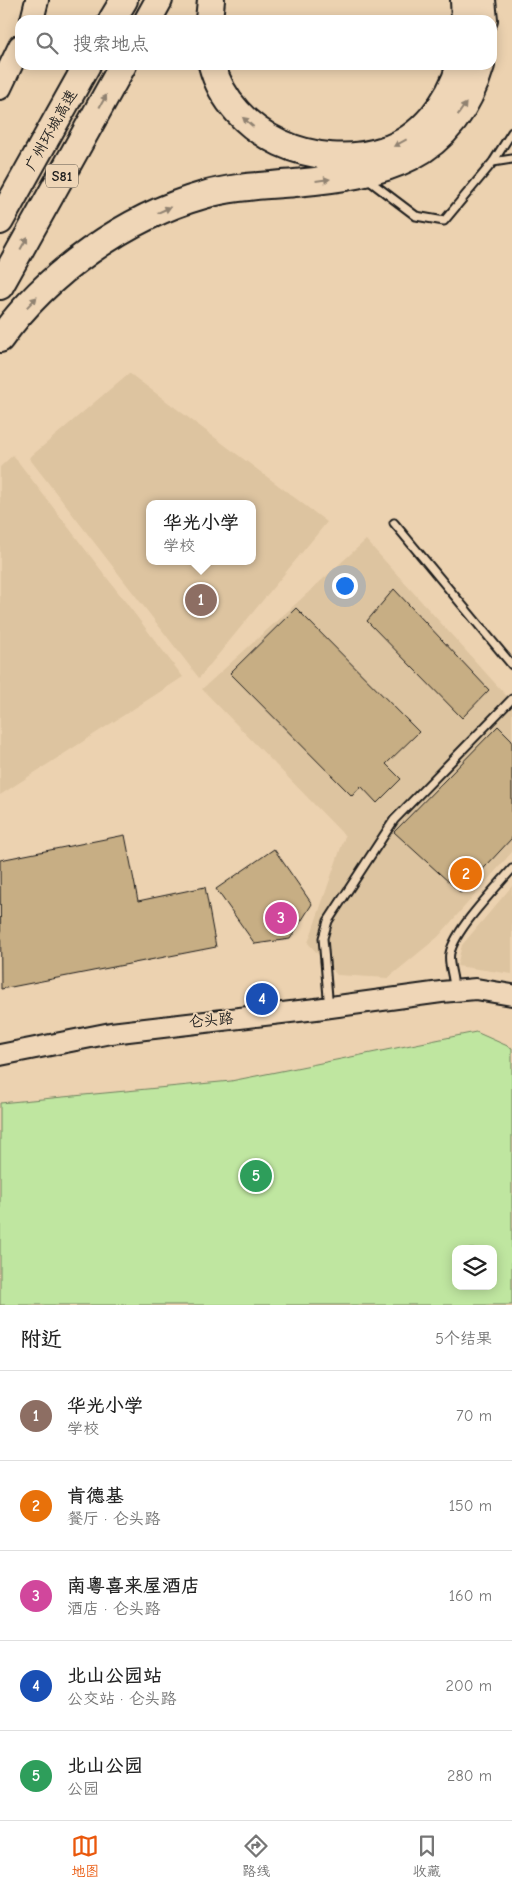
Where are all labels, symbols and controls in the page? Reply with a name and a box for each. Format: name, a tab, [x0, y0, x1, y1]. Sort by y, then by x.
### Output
search box	[15, 15, 497, 70]
icon: search	[33, 29, 61, 57]
text: 搜索地点	[73, 33, 149, 55]
street label: 广州环城高速	[21, 86, 81, 174]
one-way arrow	[99, 94, 107, 109]
one-way arrow	[457, 103, 467, 116]
one-way arrow	[242, 117, 254, 128]
one-way arrow	[392, 139, 407, 147]
road number: S81	[46, 165, 78, 188]
one-way arrow	[315, 176, 331, 184]
one-way arrow	[157, 206, 171, 214]
one-way arrow	[20, 236, 28, 251]
one-way arrow	[26, 297, 38, 309]
popup	[146, 500, 256, 565]
text: 华光小学	[163, 512, 239, 534]
text: 学校	[163, 537, 195, 555]
your location	[332, 573, 358, 599]
pin: 1	[185, 581, 217, 619]
pin: 2	[450, 855, 482, 893]
pin: 3	[265, 899, 297, 937]
pin: 4	[246, 980, 278, 1018]
street label: 仑头路	[188, 1009, 234, 1031]
pin: 5	[240, 1157, 272, 1195]
map controls	[452, 1245, 497, 1290]
button: layers	[452, 1245, 497, 1290]
text: 附近	[20, 1327, 62, 1351]
text: 5个结果	[435, 1330, 492, 1348]
text: 华光小学	[67, 1395, 143, 1417]
text: 1	[33, 1407, 39, 1425]
text: 70 m	[456, 1407, 492, 1425]
text: 学校	[67, 1420, 99, 1438]
text: 肯德基	[67, 1485, 124, 1507]
text: 2	[32, 1497, 40, 1515]
text: 150 m	[449, 1497, 492, 1515]
text: 餐厅 · 仑头路	[67, 1510, 161, 1528]
text: 南粤喜来屋酒店	[67, 1575, 200, 1597]
text: 3	[32, 1587, 40, 1605]
text: 160 m	[449, 1587, 492, 1605]
text: 酒店 · 仑头路	[67, 1600, 161, 1618]
text: 北山公园站	[67, 1665, 162, 1687]
text: 4	[32, 1677, 40, 1695]
text: 200 m	[446, 1677, 492, 1695]
text: 公交站 · 仑头路	[67, 1690, 177, 1708]
text: 北山公园	[67, 1755, 143, 1777]
text: 5	[32, 1767, 40, 1785]
text: 280 m	[447, 1767, 492, 1785]
text: 公园	[67, 1780, 99, 1798]
tab: 地图	[71, 1832, 99, 1880]
tab: 路线	[242, 1832, 270, 1880]
tab: 收藏	[413, 1832, 441, 1880]

